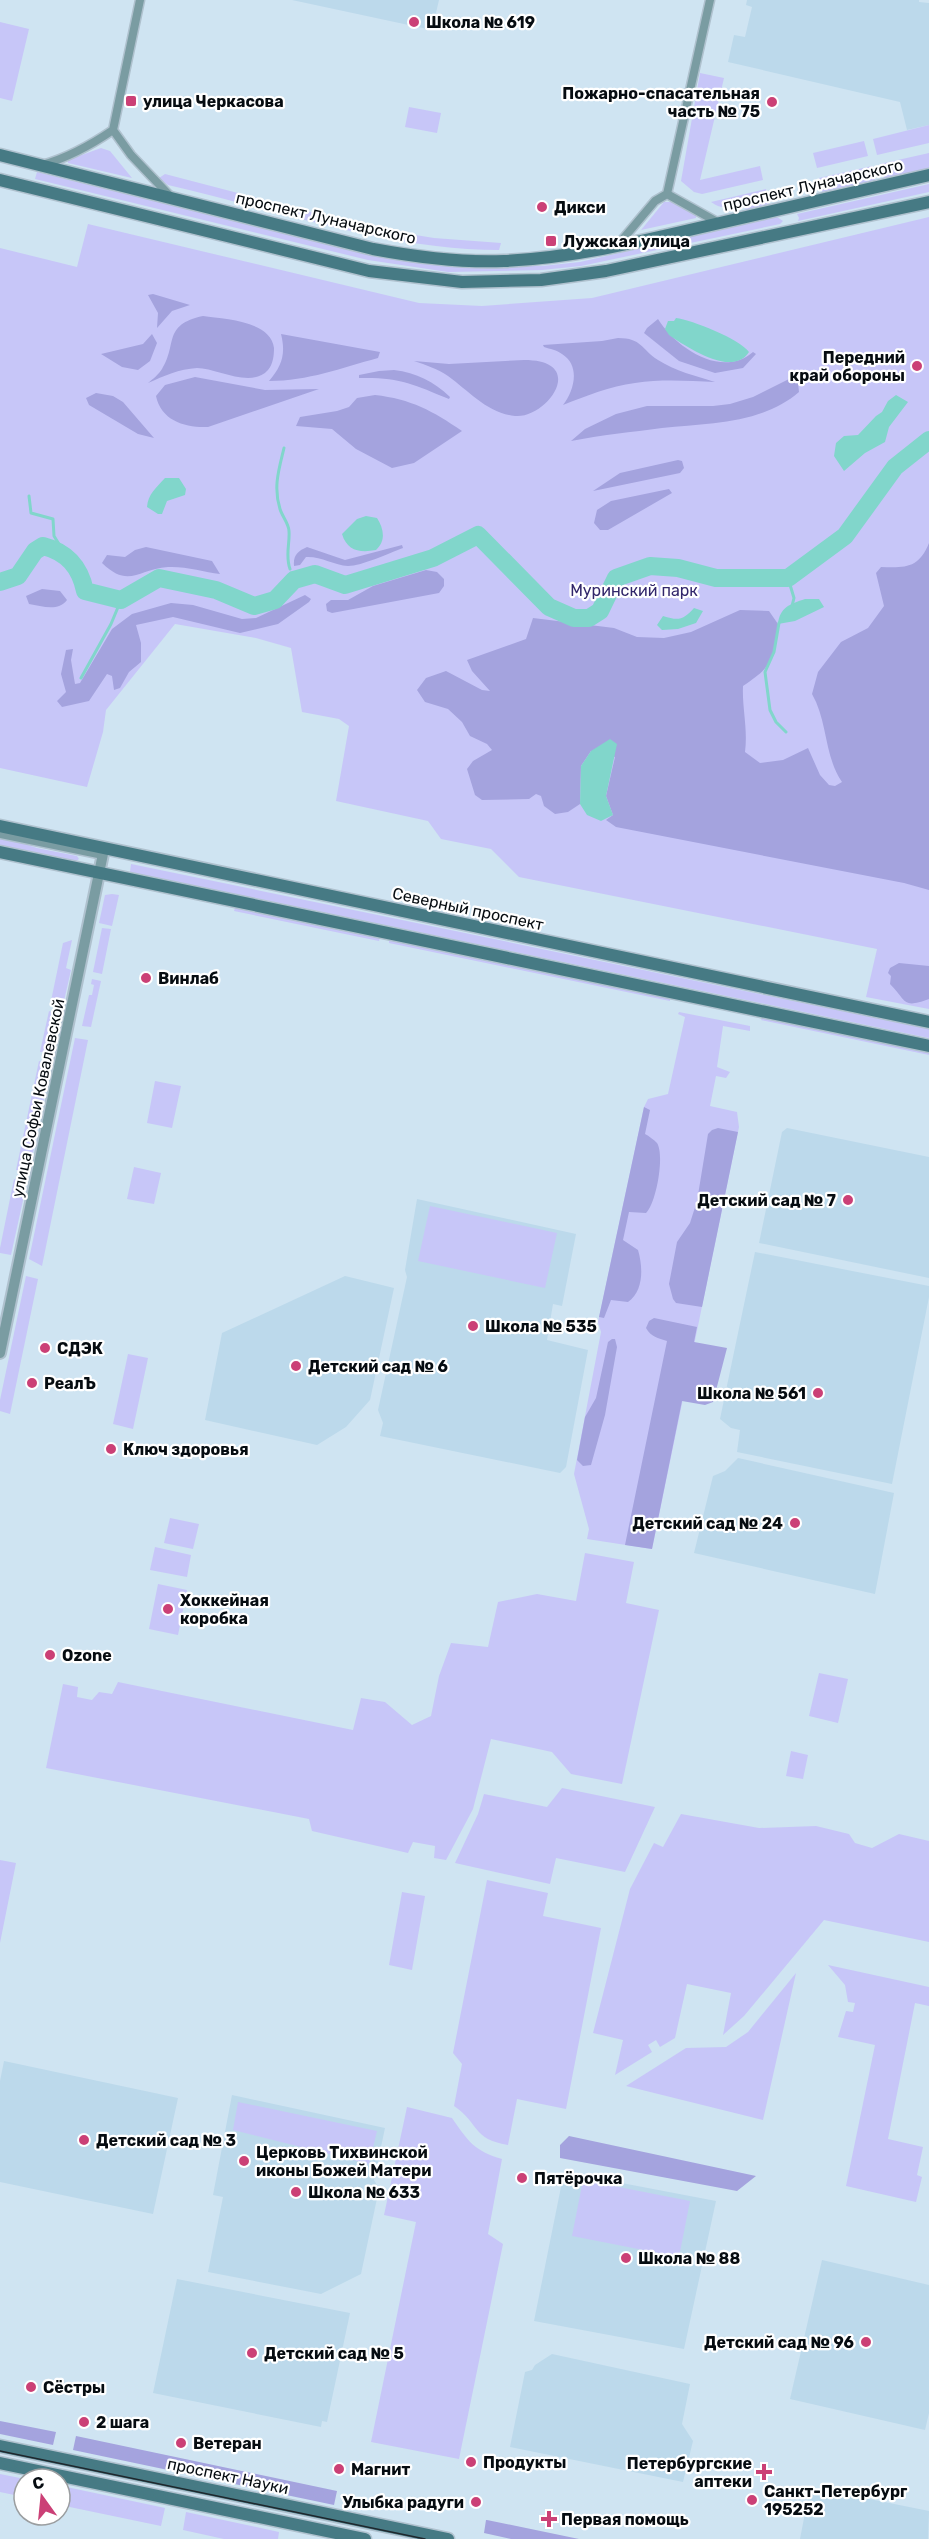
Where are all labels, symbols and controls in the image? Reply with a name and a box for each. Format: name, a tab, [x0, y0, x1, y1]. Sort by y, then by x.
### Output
place label: Школа № 619	[426, 13, 535, 32]
marker: Школа № 619	[407, 15, 421, 29]
place label: Пожарно-спасательная часть № 75	[562, 84, 760, 121]
place label: улица Черкасова	[143, 92, 284, 111]
marker: улица Черкасова	[124, 94, 138, 108]
marker: Пожарно-спасательная часть № 75	[765, 95, 779, 109]
street label: проспект Луначарского	[721, 155, 905, 215]
street label: проспект Луначарского	[234, 188, 418, 248]
place label: Дикси	[554, 198, 606, 217]
marker: Дикси	[535, 200, 549, 214]
place label: Лужская улица	[563, 232, 690, 251]
marker: Лужская улица	[544, 234, 558, 248]
place label: Передний край обороны	[790, 348, 905, 385]
marker: Передний край обороны	[910, 359, 924, 373]
park label: Муринский парк	[570, 581, 698, 600]
street label: Северный проспект	[391, 884, 545, 934]
place label: Винлаб	[158, 969, 219, 988]
marker: Винлаб	[139, 971, 153, 985]
street label: улица Софьи Ковалевской	[8, 997, 68, 1199]
place label: Детский сад № 7	[697, 1191, 836, 1210]
marker: Детский сад № 7	[841, 1193, 855, 1207]
place label: Школа № 535	[485, 1317, 597, 1336]
marker: Школа № 535	[466, 1319, 480, 1333]
place label: СДЭК	[57, 1339, 103, 1358]
marker: СДЭК	[38, 1341, 52, 1355]
place label: Детский сад № 6	[308, 1357, 448, 1376]
marker: Детский сад № 6	[289, 1359, 303, 1373]
place label: РеалЪ	[44, 1374, 96, 1393]
marker: РеалЪ	[25, 1376, 39, 1390]
place label: Школа № 561	[697, 1384, 806, 1403]
marker: Школа № 561	[811, 1386, 825, 1400]
place label: Ключ здоровья	[123, 1440, 249, 1459]
marker: Ключ здоровья	[104, 1442, 118, 1456]
place label: Детский сад № 24	[632, 1514, 783, 1533]
marker: Детский сад № 24	[788, 1516, 802, 1530]
place label: Хоккейная коробка	[180, 1591, 269, 1628]
marker: Хоккейная коробка	[161, 1602, 175, 1616]
place label: Ozone	[62, 1646, 112, 1665]
marker: Ozone	[43, 1648, 57, 1662]
place label: Детский сад № 3	[96, 2131, 236, 2150]
marker: Детский сад № 3	[77, 2133, 91, 2147]
place label: Церковь Тихвинской иконы Божей Матери	[256, 2143, 431, 2180]
marker: Церковь Тихвинской иконы Божей Матери	[237, 2154, 251, 2168]
place label: Пятёрочка	[534, 2169, 623, 2188]
marker: Пятёрочка	[515, 2171, 529, 2185]
place label: Школа № 633	[308, 2183, 420, 2202]
marker: Школа № 633	[289, 2185, 303, 2199]
place label: Школа № 88	[638, 2249, 740, 2268]
marker: Школа № 88	[619, 2251, 633, 2265]
place label: Детский сад № 96	[704, 2333, 854, 2352]
marker: Детский сад № 96	[859, 2335, 873, 2349]
place label: Детский сад № 5	[264, 2344, 404, 2363]
marker: Детский сад № 5	[245, 2346, 259, 2360]
place label: Сёстры	[43, 2378, 105, 2397]
marker: Сёстры	[24, 2380, 38, 2394]
place label: 2 шага	[96, 2413, 149, 2432]
marker: 2 шага	[77, 2415, 91, 2429]
place label: Ветеран	[193, 2434, 262, 2453]
marker: Ветеран	[174, 2436, 188, 2450]
place label: Продукты	[483, 2453, 566, 2472]
street label: проспект Науки	[166, 2454, 290, 2498]
place label: Петербургские аптеки	[627, 2454, 752, 2491]
marker: Продукты	[464, 2455, 478, 2469]
place label: Магнит	[351, 2460, 410, 2479]
marker: Магнит	[332, 2462, 346, 2476]
marker: Петербургские аптеки	[757, 2465, 771, 2479]
north arrow	[12, 2467, 72, 2527]
text: С	[30, 2472, 46, 2494]
place label: Санкт-Петербург 195252	[764, 2482, 908, 2519]
place label: Улыбка радуги	[342, 2493, 464, 2512]
marker: Санкт-Петербург 195252	[745, 2493, 759, 2507]
marker: Улыбка радуги	[469, 2495, 483, 2509]
place label: Первая помощь	[561, 2510, 689, 2529]
marker: Первая помощь	[542, 2512, 556, 2526]

